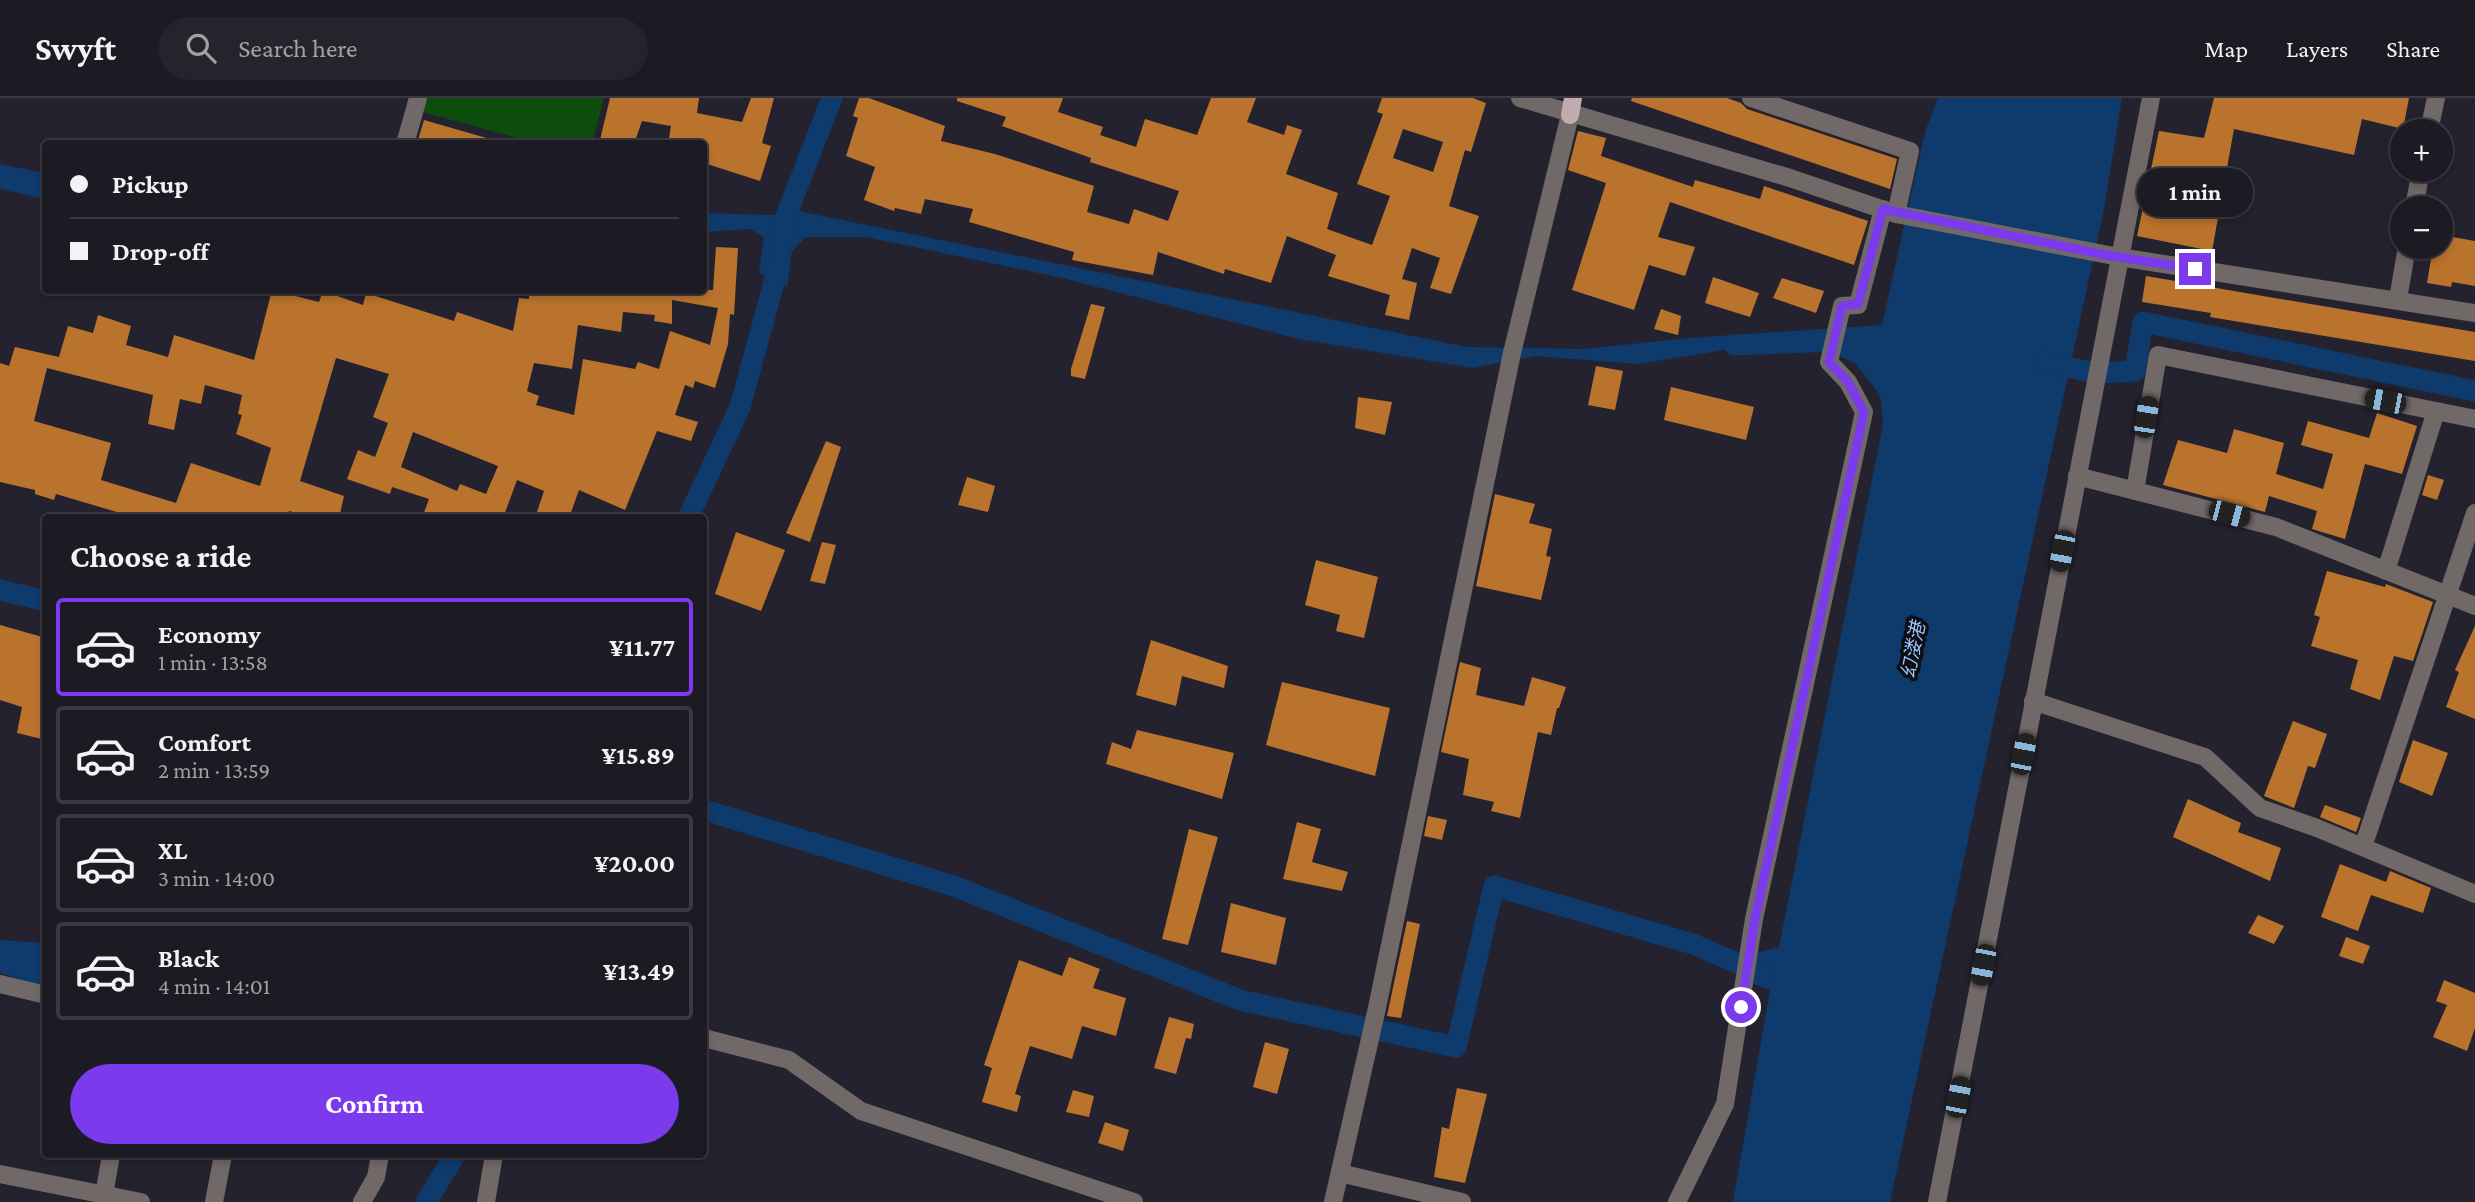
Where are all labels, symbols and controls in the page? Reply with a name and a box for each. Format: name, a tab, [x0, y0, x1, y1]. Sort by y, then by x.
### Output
search box	[158, 17, 648, 80]
icon: search	[182, 29, 220, 67]
text: Swyft	[35, 30, 116, 67]
text: Search here	[238, 34, 357, 63]
text: Map	[2204, 35, 2248, 62]
text: Layers	[2286, 35, 2348, 62]
text: Share	[2386, 35, 2440, 62]
map controls	[2390, 119, 2453, 259]
button: +	[2390, 119, 2453, 182]
callout: 1 min	[2137, 167, 2253, 216]
text: Pickup	[112, 170, 189, 199]
text: 1 min	[2169, 179, 2221, 205]
button: −	[2390, 196, 2453, 259]
text: Drop-off	[112, 237, 209, 266]
route end	[2179, 253, 2211, 285]
car	[2363, 387, 2408, 415]
car	[2133, 395, 2160, 439]
car	[2206, 498, 2253, 530]
car	[2048, 528, 2077, 574]
text: Choose a ride	[70, 538, 251, 574]
icon: car	[74, 616, 137, 679]
water label: 幻溇港	[1897, 617, 1929, 680]
text: Economy	[158, 620, 261, 649]
text: ¥11.77	[609, 633, 675, 662]
text: 1 min · 13:58	[158, 649, 268, 675]
icon: car	[74, 724, 137, 787]
text: Comfort	[158, 728, 251, 757]
car	[2009, 731, 2038, 777]
text: ¥15.89	[602, 741, 675, 770]
text: 2 min · 13:59	[158, 757, 270, 783]
icon: car	[74, 832, 137, 895]
text: XL	[158, 836, 187, 865]
text: ¥20.00	[594, 849, 675, 878]
text: 3 min · 14:00	[158, 865, 275, 891]
icon: car	[74, 940, 137, 1003]
car	[1969, 942, 1998, 988]
text: Black	[158, 944, 219, 973]
text: ¥13.49	[603, 957, 675, 986]
text: 4 min · 14:01	[158, 973, 270, 999]
route start	[1725, 991, 1757, 1023]
button: Confirm	[70, 1064, 679, 1144]
car	[1944, 1074, 1973, 1120]

